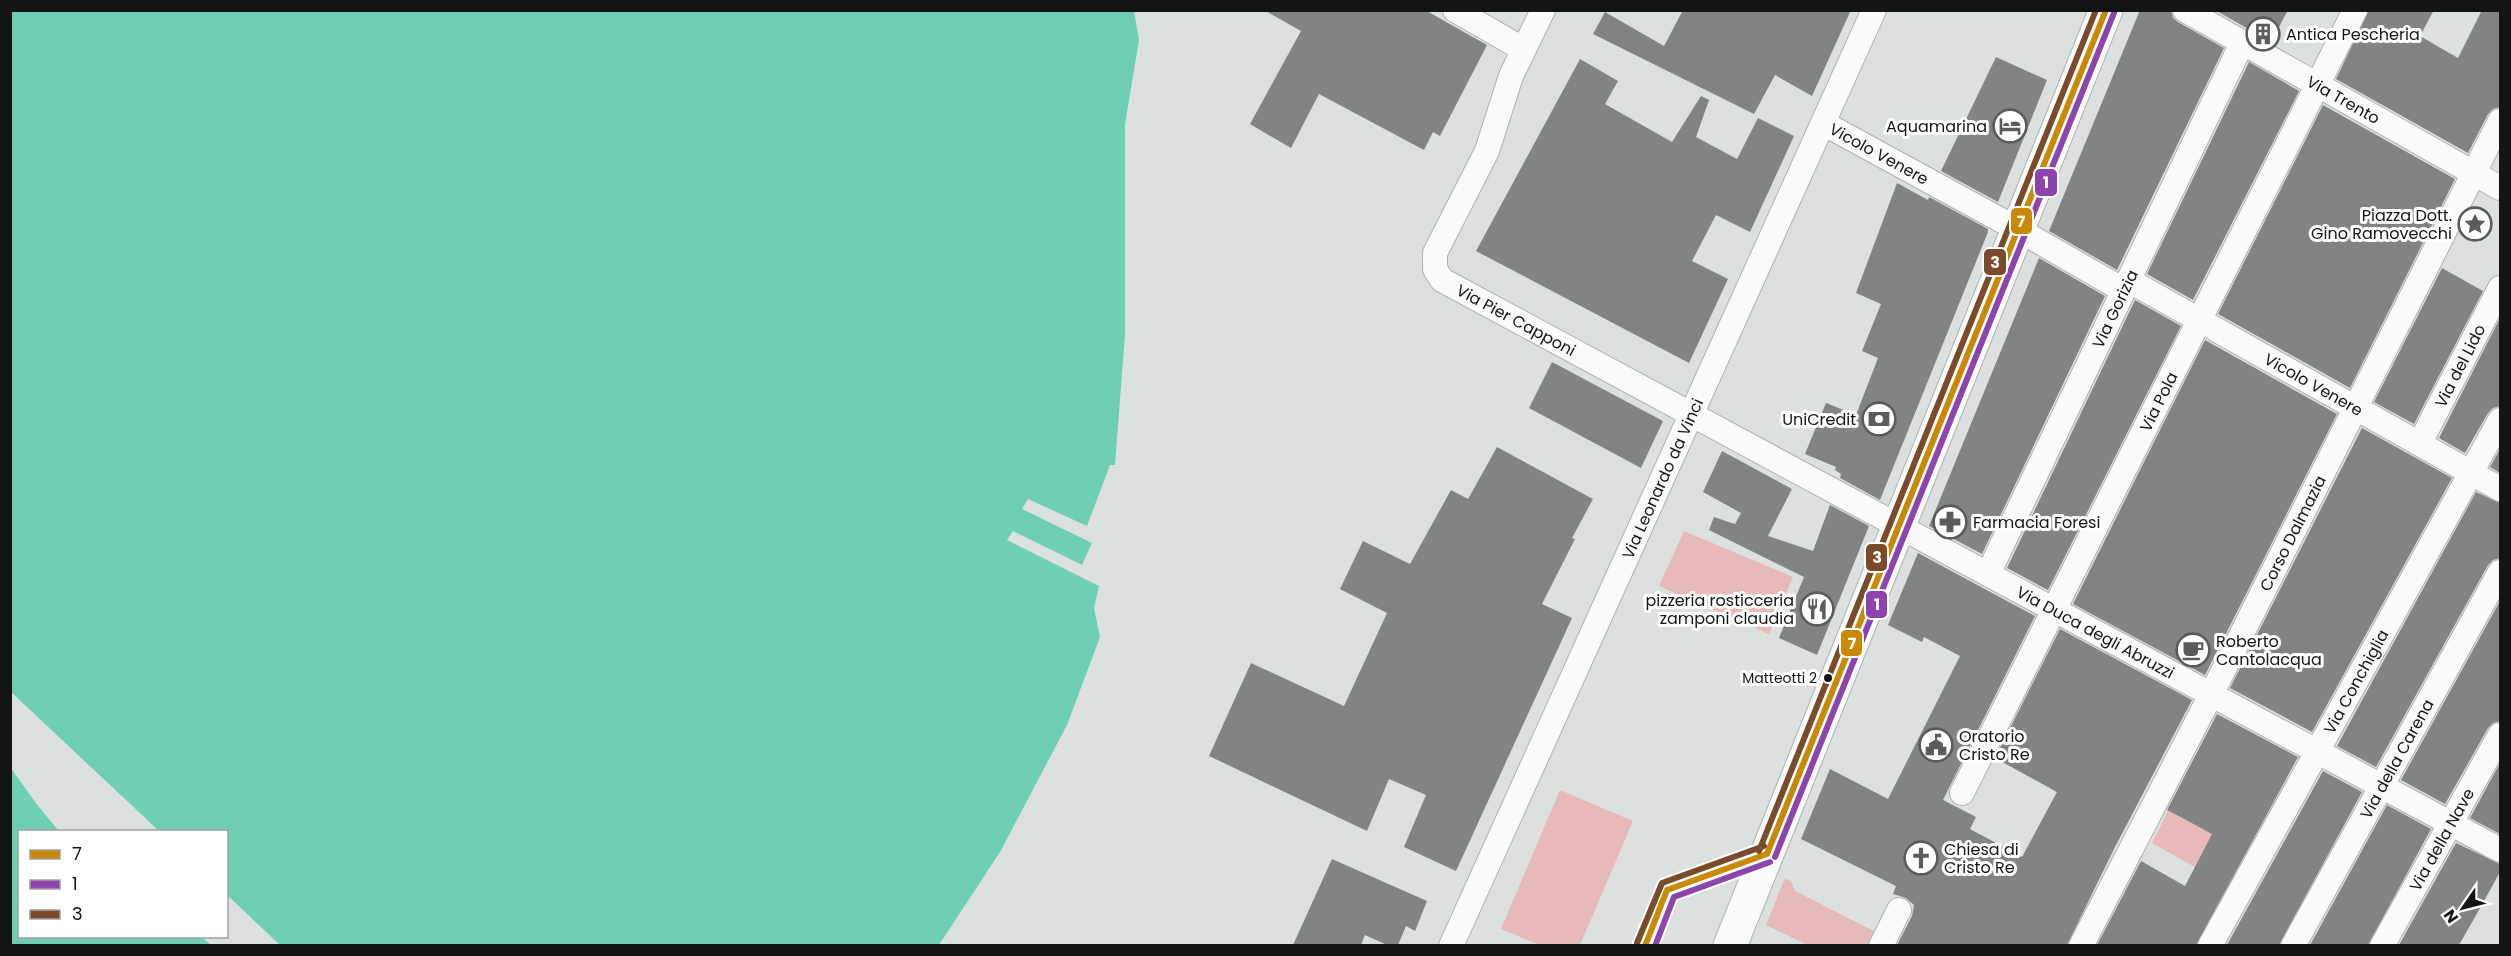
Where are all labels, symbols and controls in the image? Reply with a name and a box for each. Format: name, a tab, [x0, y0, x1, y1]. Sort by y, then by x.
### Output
building icon: Antica Pescheria	[2245, 16, 2281, 52]
place label: Antica Pescheria	[2286, 23, 2420, 46]
street label: Via Trento	[2303, 70, 2384, 129]
hotel icon: Aquamarina	[1992, 108, 2028, 144]
place label: Aquamarina	[1886, 115, 1987, 138]
street label: Vicolo Venere	[1825, 117, 1933, 190]
line badge: 1	[2034, 168, 2058, 197]
text: 1	[2043, 171, 2049, 194]
place label: Piazza Dott. Gino Ramovecchi	[2311, 204, 2452, 245]
place icon: Piazza Dott. Gino Ramovecchi	[2457, 206, 2493, 242]
line badge: 7	[2010, 207, 2033, 235]
text: 7	[2017, 210, 2026, 233]
line badge: 3	[1983, 248, 2007, 276]
text: 3	[1990, 251, 2000, 274]
street label: Via Gorizia	[2086, 266, 2143, 352]
street label: Via Pier Capponi	[1452, 278, 1580, 362]
street label: Via del Lido	[2429, 320, 2491, 411]
street label: Vicolo Venere	[2260, 347, 2367, 421]
street label: Via Pola	[2134, 368, 2183, 435]
street label: Via Leonardo da Vinci	[1616, 395, 1709, 563]
bank icon: UniCredit	[1861, 401, 1897, 437]
place label: UniCredit	[1782, 408, 1856, 431]
street label: Corso Dalmazia	[2254, 471, 2331, 595]
pharmacy icon: Farmacia Foresi	[1932, 504, 1968, 540]
place label: Farmacia Foresi	[1973, 511, 2100, 534]
line badge: 3	[1865, 543, 1888, 572]
text: 3	[1872, 546, 1882, 569]
street label: Via Duca degli Abruzzi	[2012, 580, 2179, 684]
place label: pizzeria rosticceria zamponi claudia	[1645, 589, 1794, 630]
line badge: 1	[1865, 590, 1888, 619]
restaurant icon: pizzeria rosticceria zamponi claudia	[1799, 591, 1835, 627]
text: 1	[1874, 593, 1880, 616]
street label: Via Conchiglia	[2318, 625, 2394, 738]
line badge: 7	[1840, 629, 1863, 657]
place label: Roberto Cantolacqua	[2216, 630, 2322, 671]
text: 7	[1848, 632, 1857, 655]
cafe icon: Roberto Cantolacqua	[2175, 632, 2211, 668]
place label: Matteotti 2	[1742, 668, 1817, 688]
marker: Matteotti 2	[1822, 672, 1834, 684]
street label: Via della Carena	[2354, 695, 2439, 823]
place label: Oratorio Cristo Re	[1959, 725, 2030, 766]
public building icon: Oratorio Cristo Re	[1918, 727, 1954, 763]
street label: Via della Nave	[2404, 784, 2480, 895]
legend	[18, 830, 228, 938]
place label: Chiesa di Cristo Re	[1944, 838, 2019, 879]
church icon: Chiesa di Cristo Re	[1903, 840, 1939, 876]
text: 7	[72, 841, 82, 866]
text: 1	[72, 871, 78, 896]
north arrow	[2433, 878, 2493, 938]
text: 3	[72, 901, 83, 926]
text: N	[2438, 905, 2464, 928]

